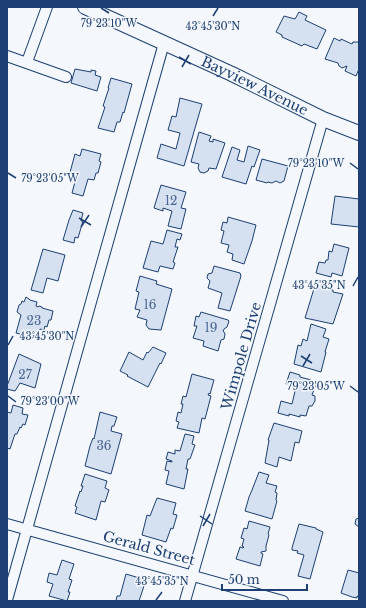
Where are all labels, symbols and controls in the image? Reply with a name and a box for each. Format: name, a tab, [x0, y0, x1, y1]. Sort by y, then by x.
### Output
text: 79°23'10"W	[81, 17, 137, 30]
text: 43°45'30"N	[186, 20, 240, 33]
street label: Bayview Avenue	[198, 52, 311, 119]
text: 79°23'10"W	[288, 157, 344, 170]
text: 79°23'05"W	[21, 172, 79, 185]
house number: 12	[165, 193, 177, 208]
text: 43°45'35"N	[292, 279, 346, 292]
house number: 16	[143, 297, 157, 312]
street label: Wimpole Drive	[217, 300, 265, 413]
house number: 23	[27, 313, 41, 328]
house number: 19	[204, 320, 218, 335]
text: 43°45'30"N	[20, 330, 74, 343]
house number: 27	[18, 367, 33, 382]
text: 79°23'05"W	[287, 380, 345, 393]
text: 79°23'00"W	[20, 395, 80, 408]
house number: 36	[96, 438, 112, 453]
street label: Gerald Street	[101, 527, 198, 569]
scale bar	[222, 566, 307, 592]
text: 50 m	[228, 572, 260, 587]
text: 43°45'35"N	[135, 575, 189, 588]

